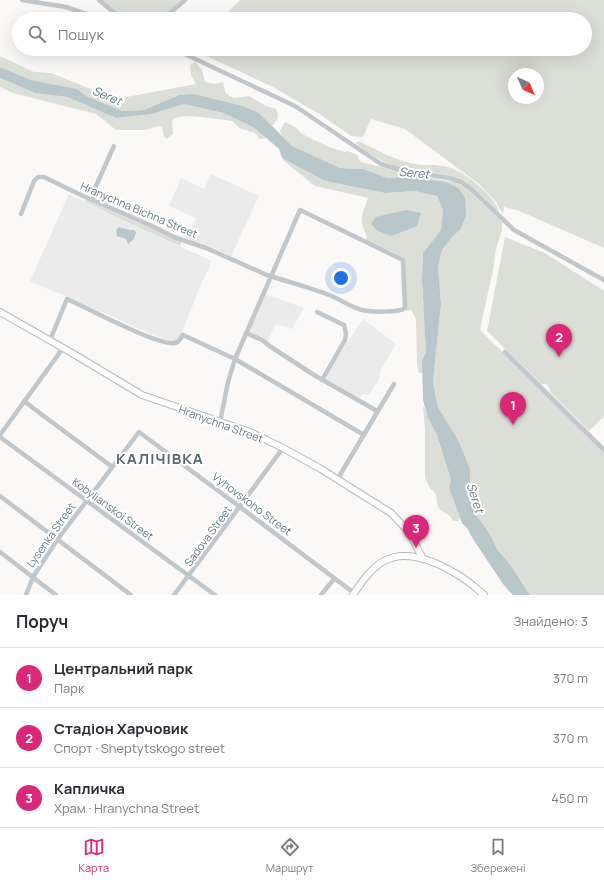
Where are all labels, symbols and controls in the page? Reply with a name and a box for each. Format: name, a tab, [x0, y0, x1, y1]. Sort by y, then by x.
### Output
search box	[12, 12, 592, 56]
icon: search	[26, 23, 48, 45]
text: Пошук	[58, 24, 104, 45]
north arrow	[508, 68, 544, 104]
water label: Seret	[90, 82, 126, 110]
water label: Seret	[398, 163, 431, 182]
street label: Hranychna Bichna Street	[78, 178, 200, 241]
your location	[331, 268, 351, 288]
pin: 2	[546, 324, 572, 357]
pin: 1	[500, 392, 526, 425]
street label: Hranychna Street	[177, 401, 266, 446]
district label: КАЛІЧІВКА	[116, 448, 204, 469]
street label: Vyhovskoho Street	[210, 469, 295, 538]
street label: Kobylianskoi Street	[70, 474, 157, 543]
water label: Seret	[463, 481, 489, 516]
street label: Lysenka Street	[23, 499, 78, 570]
street label: Sadova Street	[180, 502, 235, 569]
pin: 3	[403, 515, 429, 548]
text: Поруч	[16, 610, 68, 633]
text: Знайдено: 3	[514, 612, 588, 630]
text: Центральний парк	[54, 658, 193, 679]
text: 1	[26, 669, 32, 687]
text: 370 m	[553, 669, 588, 687]
text: Парк	[54, 679, 84, 697]
text: Стадіон Харчовик	[54, 718, 188, 739]
text: 2	[25, 729, 33, 747]
text: 370 m	[553, 729, 588, 747]
text: Спорт · Sheptytskogo street	[54, 739, 225, 757]
text: Капличка	[54, 778, 125, 799]
text: 3	[25, 789, 33, 807]
text: 450 m	[551, 789, 588, 807]
text: Храм · Hranychna Street	[54, 799, 199, 817]
tab: Карта	[78, 836, 109, 875]
tab: Маршрут	[266, 836, 314, 875]
tab: Збережені	[471, 836, 526, 875]

